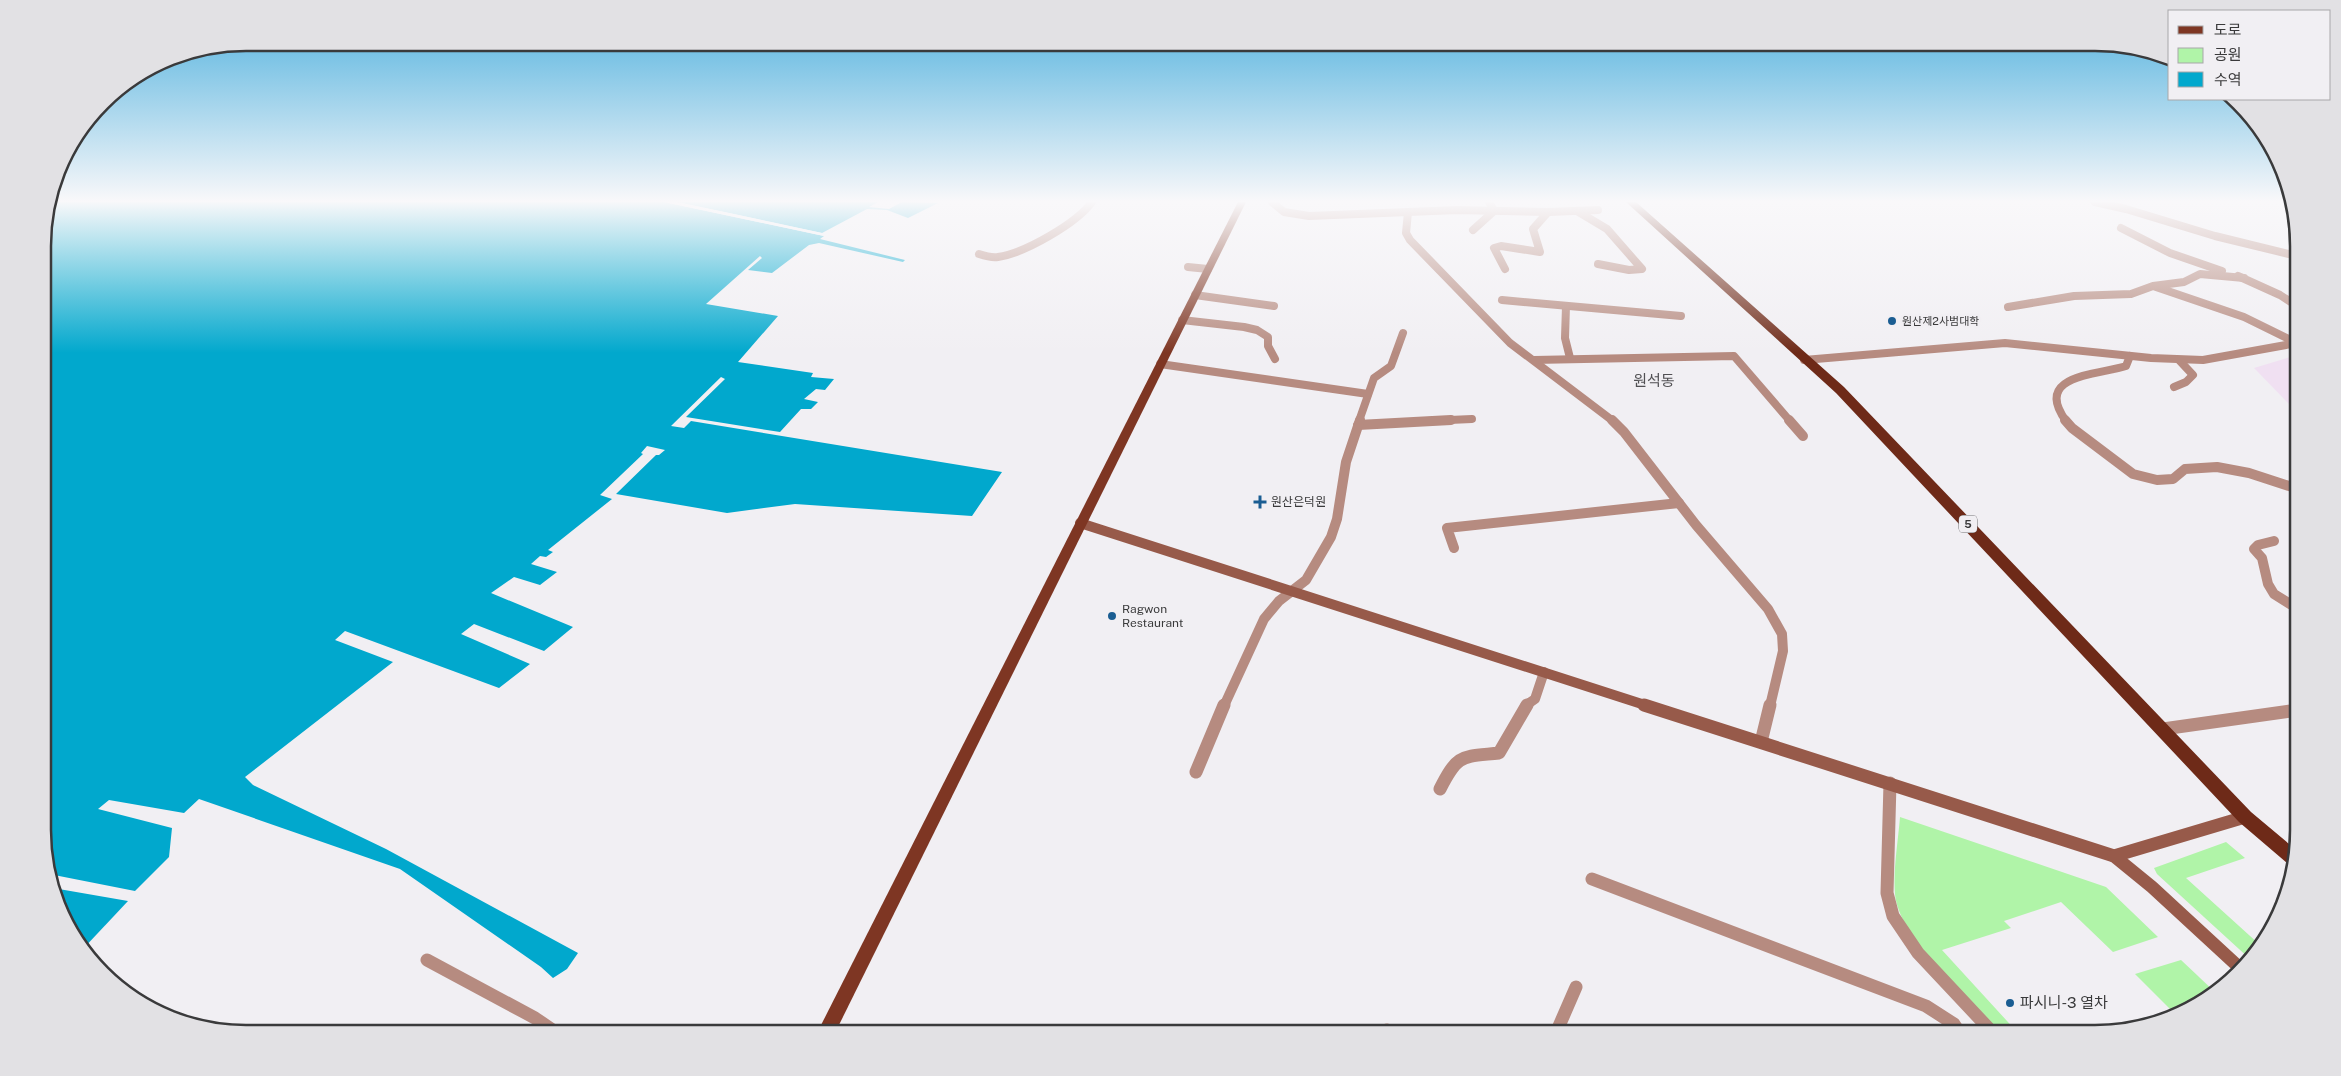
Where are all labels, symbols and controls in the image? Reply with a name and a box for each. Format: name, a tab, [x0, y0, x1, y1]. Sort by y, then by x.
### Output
legend	[2168, 10, 2331, 100]
text: 도로	[2214, 21, 2242, 38]
text: 공원	[2214, 46, 2242, 63]
text: 수역	[2214, 71, 2242, 88]
marker: 원산제2사범대학	[1886, 315, 1898, 327]
place label: 원산제2사범대학	[1902, 315, 1979, 327]
district label: 원석동	[1633, 372, 1675, 389]
marker: 원산은덕원	[1253, 495, 1267, 509]
place label: 원산은덕원	[1271, 495, 1326, 509]
road number: 5	[1959, 516, 1977, 532]
place label: Ragwon Restaurant	[1122, 602, 1184, 630]
marker: Ragwon Restaurant	[1106, 610, 1118, 622]
place label: 파시니-3 열차	[2020, 994, 2108, 1011]
marker: 파시니-3 열차	[2004, 997, 2016, 1009]

